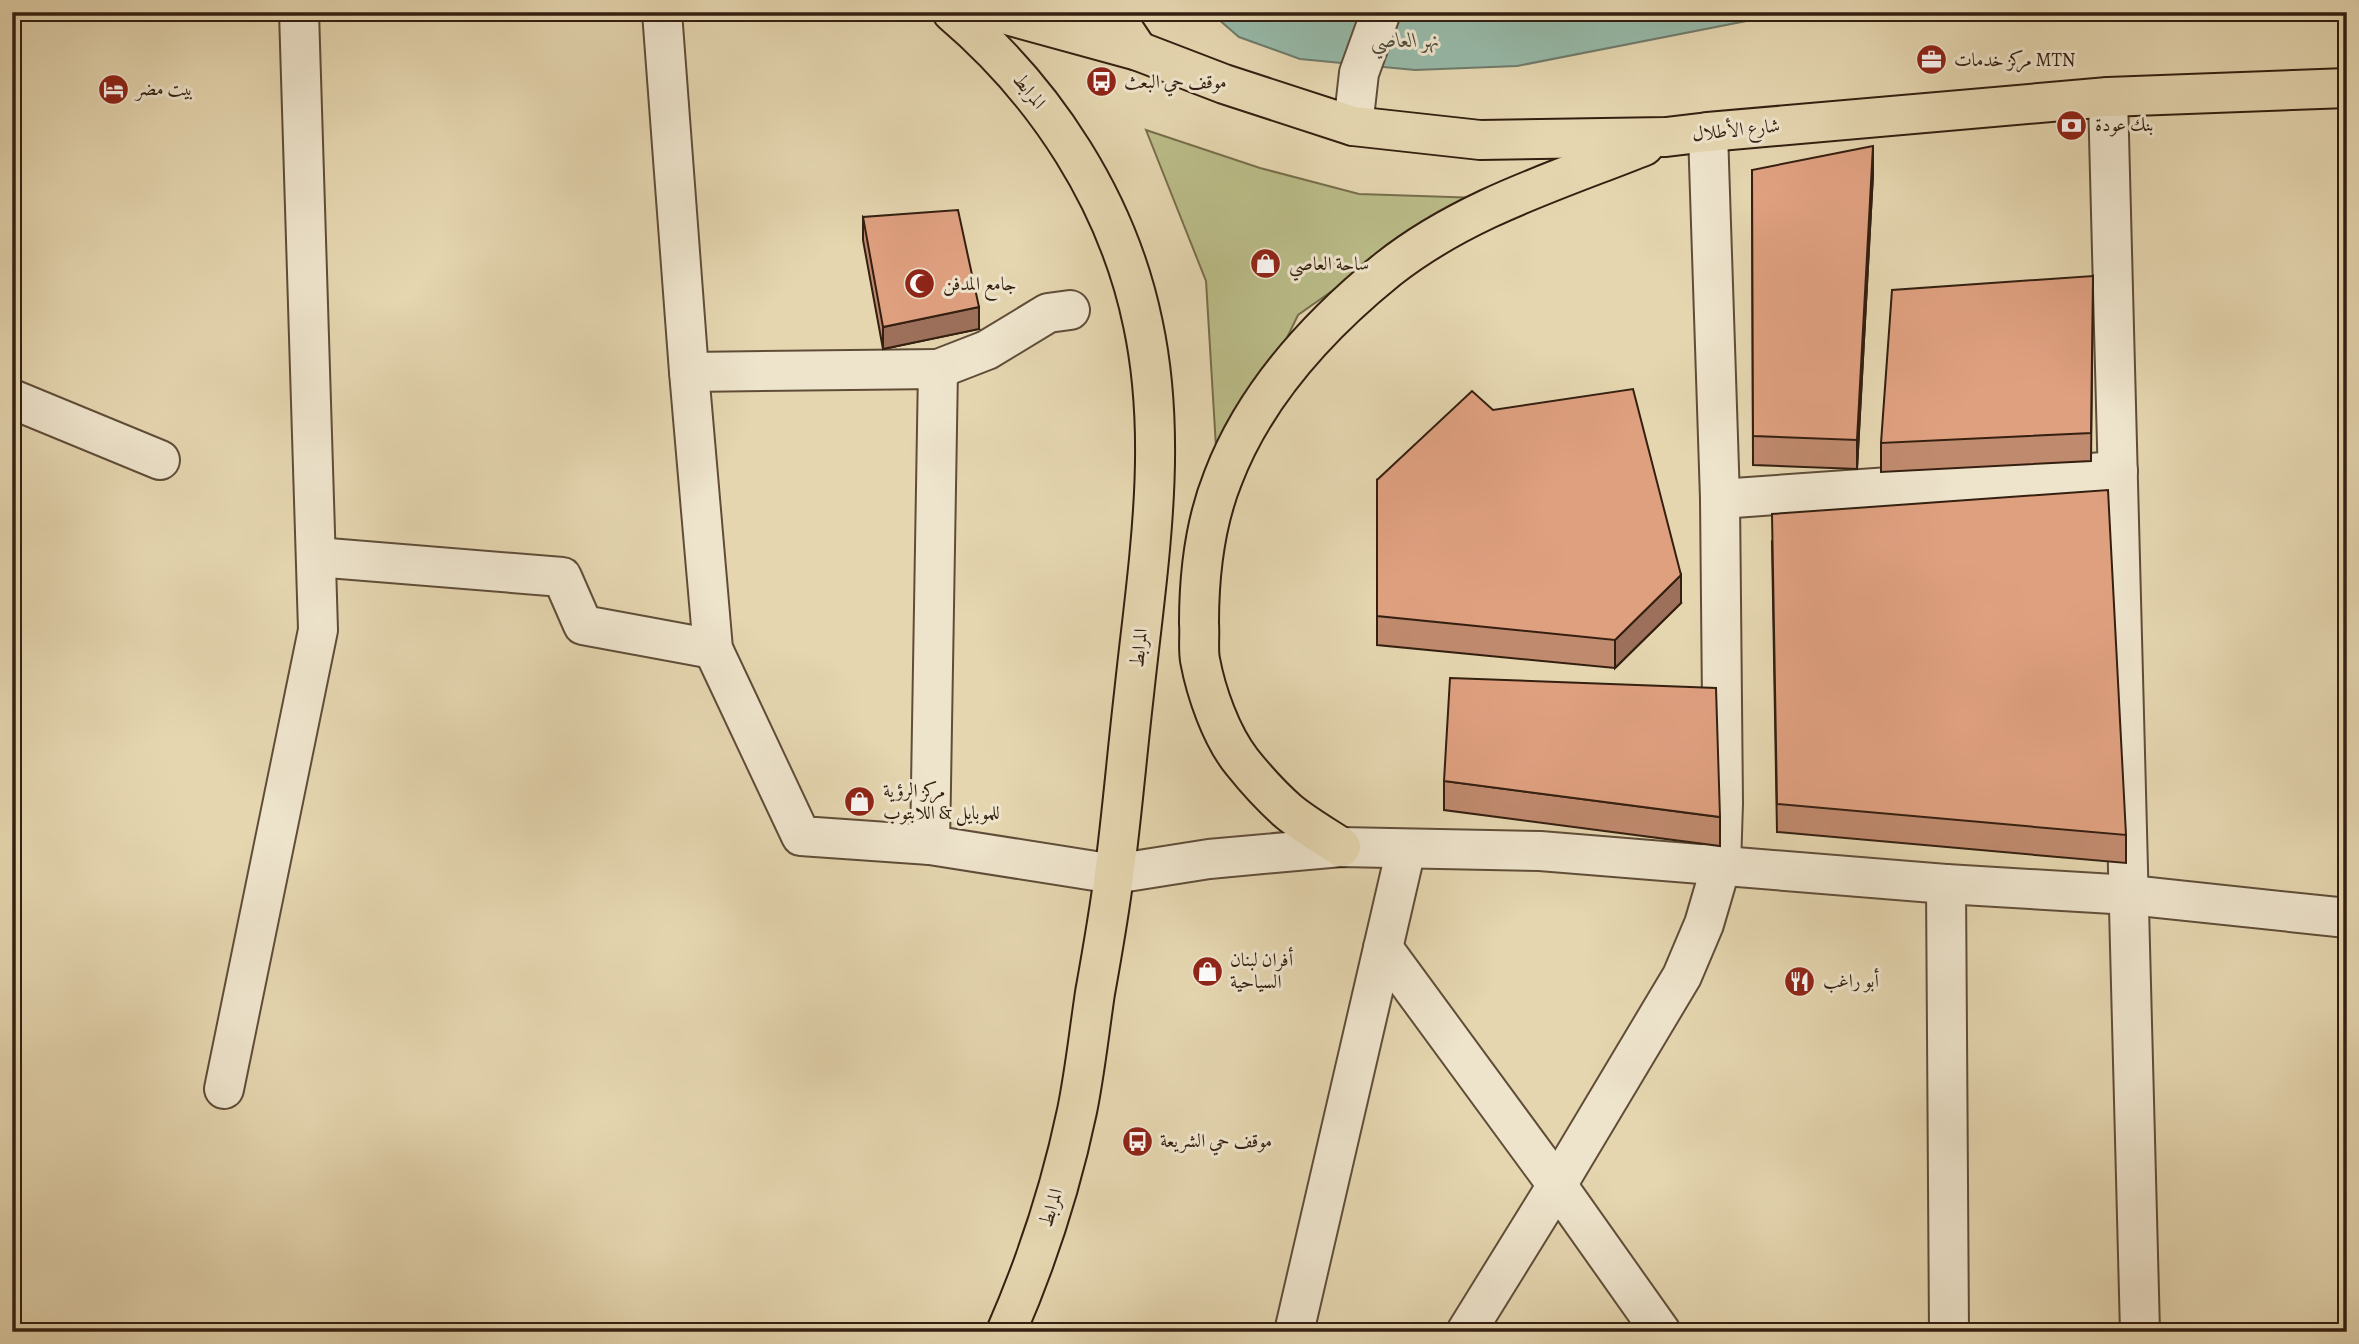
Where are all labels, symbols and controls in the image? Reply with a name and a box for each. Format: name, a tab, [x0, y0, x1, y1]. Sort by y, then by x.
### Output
water label: نهر العاصي	[1370, 26, 1440, 60]
office icon: مركز خدمات MTN	[1914, 43, 1948, 77]
place label: مركز خدمات MTN	[1954, 47, 2076, 73]
bus stop icon: موقف حي البعث	[1084, 65, 1118, 99]
street label: المرابط	[1007, 68, 1051, 114]
place label: موقف حي البعث	[1124, 69, 1227, 97]
hotel icon: بيت مضر	[96, 72, 130, 106]
place label: بيت مضر	[134, 76, 193, 102]
bank icon: بنك عودة	[2055, 108, 2089, 142]
street label: شارع الأطلال	[1691, 111, 1782, 150]
place label: بنك عودة	[2095, 112, 2153, 138]
shop icon: ساحة العاصي	[1249, 247, 1283, 281]
place label: ساحة العاصي	[1289, 251, 1369, 281]
mosque icon: جامع المدفن	[903, 267, 937, 301]
place label: جامع المدفن	[943, 271, 1017, 301]
street label: المرابط	[1124, 627, 1154, 669]
place label: مركز الرؤية للموبايل & اللابتوب	[883, 778, 1000, 826]
shop icon: مركز الرؤية للموبايل & اللابتوب	[843, 785, 877, 819]
place label: أفران لبنان السياحية	[1230, 947, 1294, 995]
shop icon: أفران لبنان السياحية	[1190, 954, 1224, 988]
restaurant icon: أبو راغب	[1783, 964, 1817, 998]
place label: أبو راغب	[1823, 968, 1879, 994]
bus stop icon: موقف حي الشريعة	[1120, 1124, 1154, 1158]
place label: موقف حي الشريعة	[1160, 1128, 1272, 1156]
street label: المرابط	[1033, 1185, 1069, 1231]

